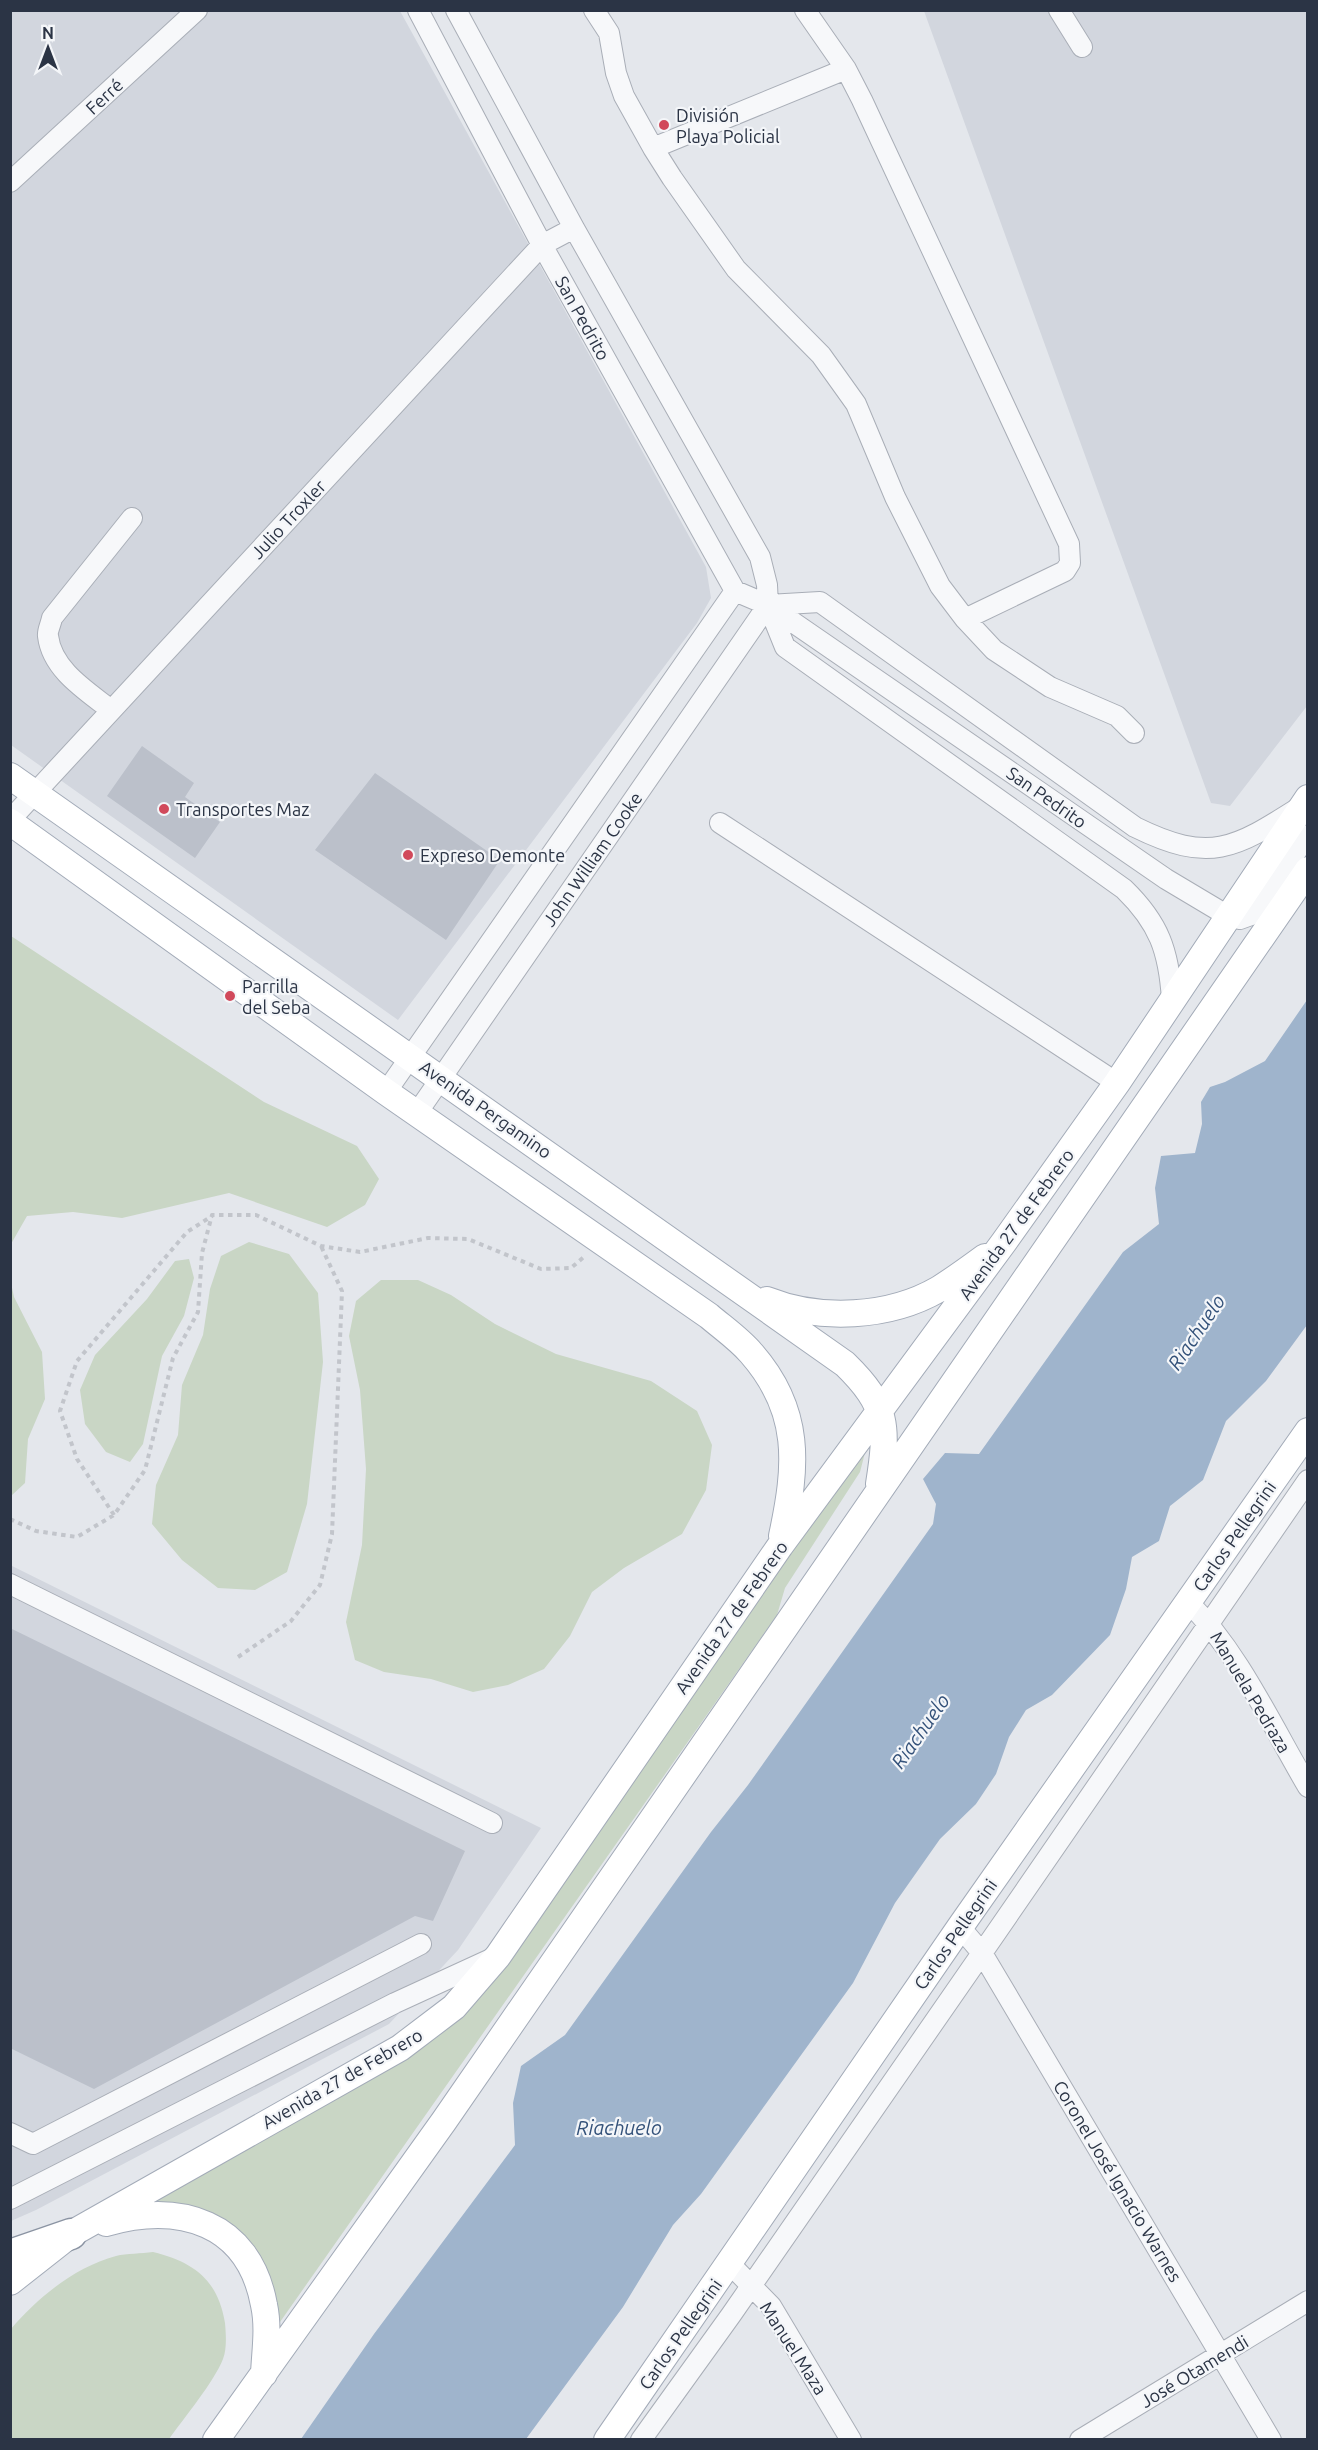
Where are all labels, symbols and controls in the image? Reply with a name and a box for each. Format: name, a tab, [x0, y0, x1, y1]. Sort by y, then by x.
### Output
north arrow	[18, 18, 78, 78]
text: N	[42, 24, 54, 42]
street label: Ferré	[81, 74, 127, 118]
place label: División Playa Policial	[676, 105, 780, 146]
marker: División Playa Policial	[657, 118, 671, 132]
street label: San Pedrito	[552, 273, 614, 363]
street label: Julio Troxler	[247, 475, 330, 562]
street label: San Pedrito	[1003, 762, 1091, 832]
street label: John William Cooke	[538, 788, 646, 930]
place label: Transportes Maz	[176, 799, 310, 819]
marker: Transportes Maz	[157, 802, 171, 816]
place label: Expreso Demonte	[420, 845, 565, 865]
marker: Expreso Demonte	[401, 848, 415, 862]
place label: Parrilla del Seba	[242, 976, 310, 1017]
marker: Parrilla del Seba	[223, 989, 237, 1003]
street label: Avenida Pergamino	[416, 1056, 556, 1162]
street label: Avenida 27 de Febrero	[955, 1145, 1077, 1303]
water label: Riachuelo	[1163, 1290, 1230, 1374]
street label: Carlos Pellegrini	[1188, 1477, 1280, 1595]
street label: Avenida 27 de Febrero	[671, 1537, 791, 1697]
street label: Manuela Pedraza	[1207, 1628, 1295, 1756]
water label: Riachuelo	[886, 1689, 954, 1773]
street label: Carlos Pellegrini	[909, 1875, 1001, 1993]
street label: Avenida 27 de Febrero	[258, 2024, 426, 2132]
street label: Coronel José Ignacio Warnes	[1050, 2077, 1186, 2286]
water label: Riachuelo	[576, 2116, 662, 2139]
street label: Carlos Pellegrini	[634, 2275, 726, 2393]
street label: Manuel Maza	[757, 2298, 831, 2398]
street label: José Otamendi	[1136, 2331, 1252, 2411]

